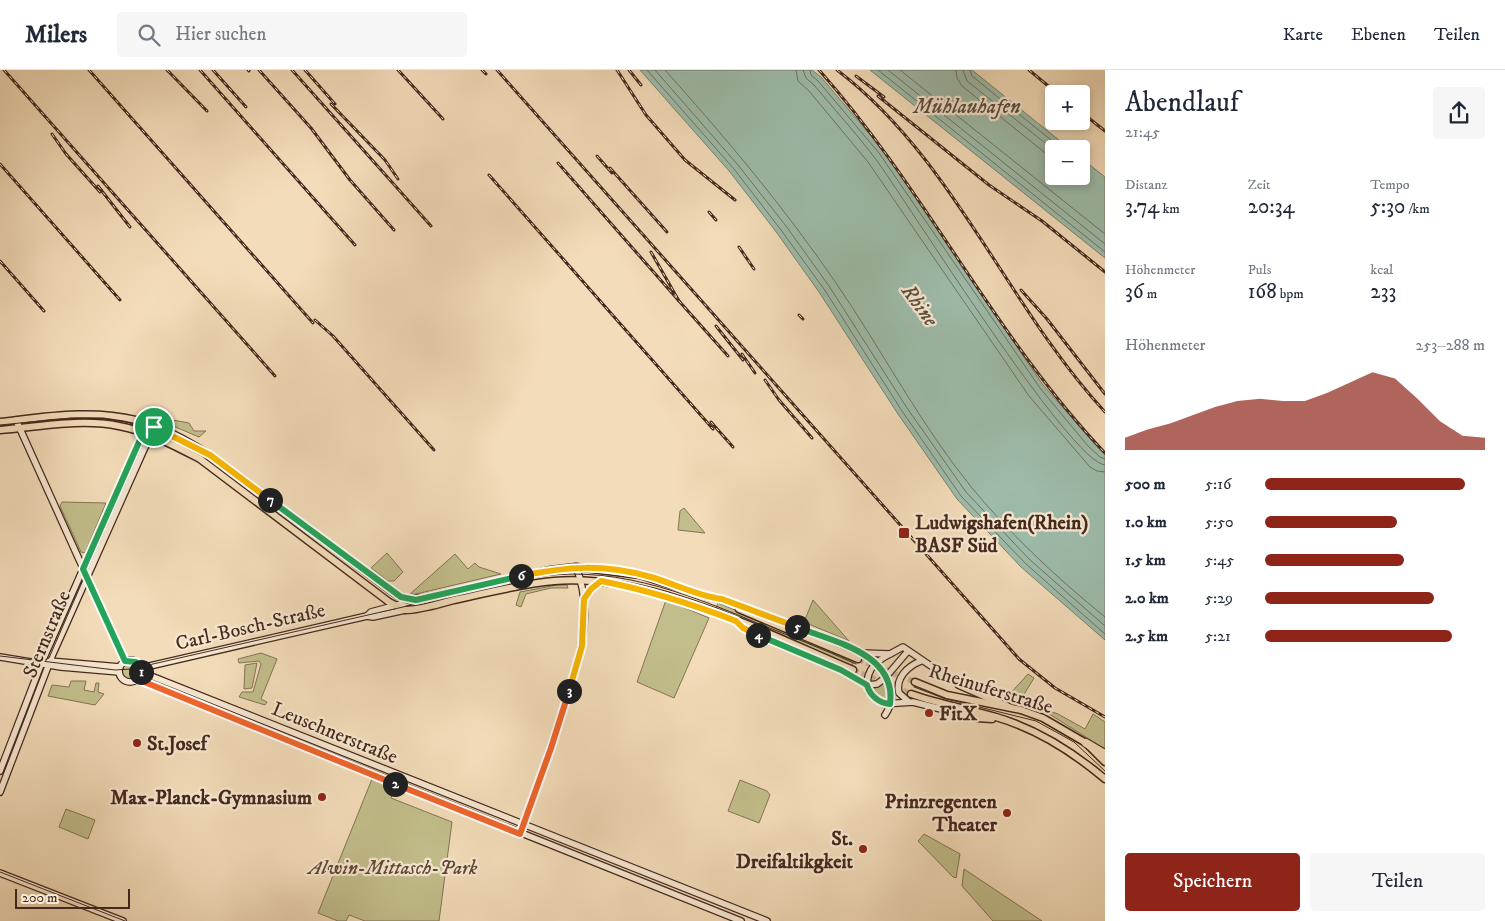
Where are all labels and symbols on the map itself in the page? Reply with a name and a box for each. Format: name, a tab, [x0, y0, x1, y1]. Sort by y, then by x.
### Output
water label: Mühlauhafen	[911, 94, 1021, 120]
water label: Rhine	[895, 278, 944, 333]
pin	[133, 406, 175, 448]
pin: 7	[258, 488, 282, 512]
place label: Ludwigshafen(Rhein) BASF Süd	[915, 511, 1088, 559]
marker: Ludwigshafen(Rhein) BASF Süd	[897, 526, 911, 540]
pin: 6	[508, 564, 534, 588]
street label: Sternstraße	[18, 587, 77, 682]
street label: Carl-Bosch-Straße	[173, 598, 328, 657]
pin: 5	[784, 614, 810, 640]
pin: 4	[746, 622, 770, 648]
street label: Rheinuferstraße	[925, 659, 1056, 720]
pin: 1	[128, 660, 154, 684]
pin: 3	[556, 678, 582, 704]
street label: Leuschnerstraße	[268, 697, 401, 770]
place label: FitX	[939, 702, 978, 727]
marker: FitX	[923, 707, 935, 719]
place label: St.Josef	[147, 732, 210, 757]
marker: St.Josef	[131, 737, 143, 749]
pin: 2	[382, 772, 408, 796]
place label: Max-Planck-Gymnasium	[110, 786, 312, 811]
place label: Prinzregenten Theater	[884, 790, 998, 838]
marker: Max-Planck-Gymnasium	[316, 791, 328, 803]
marker: Prinzregenten Theater	[1001, 807, 1013, 819]
place label: St. Dreifaltikgkeit	[736, 827, 854, 875]
marker: St. Dreifaltikgkeit	[857, 843, 869, 855]
park label: Alwin-Mittasch-Park	[307, 856, 478, 881]
scale bar	[15, 886, 130, 909]

